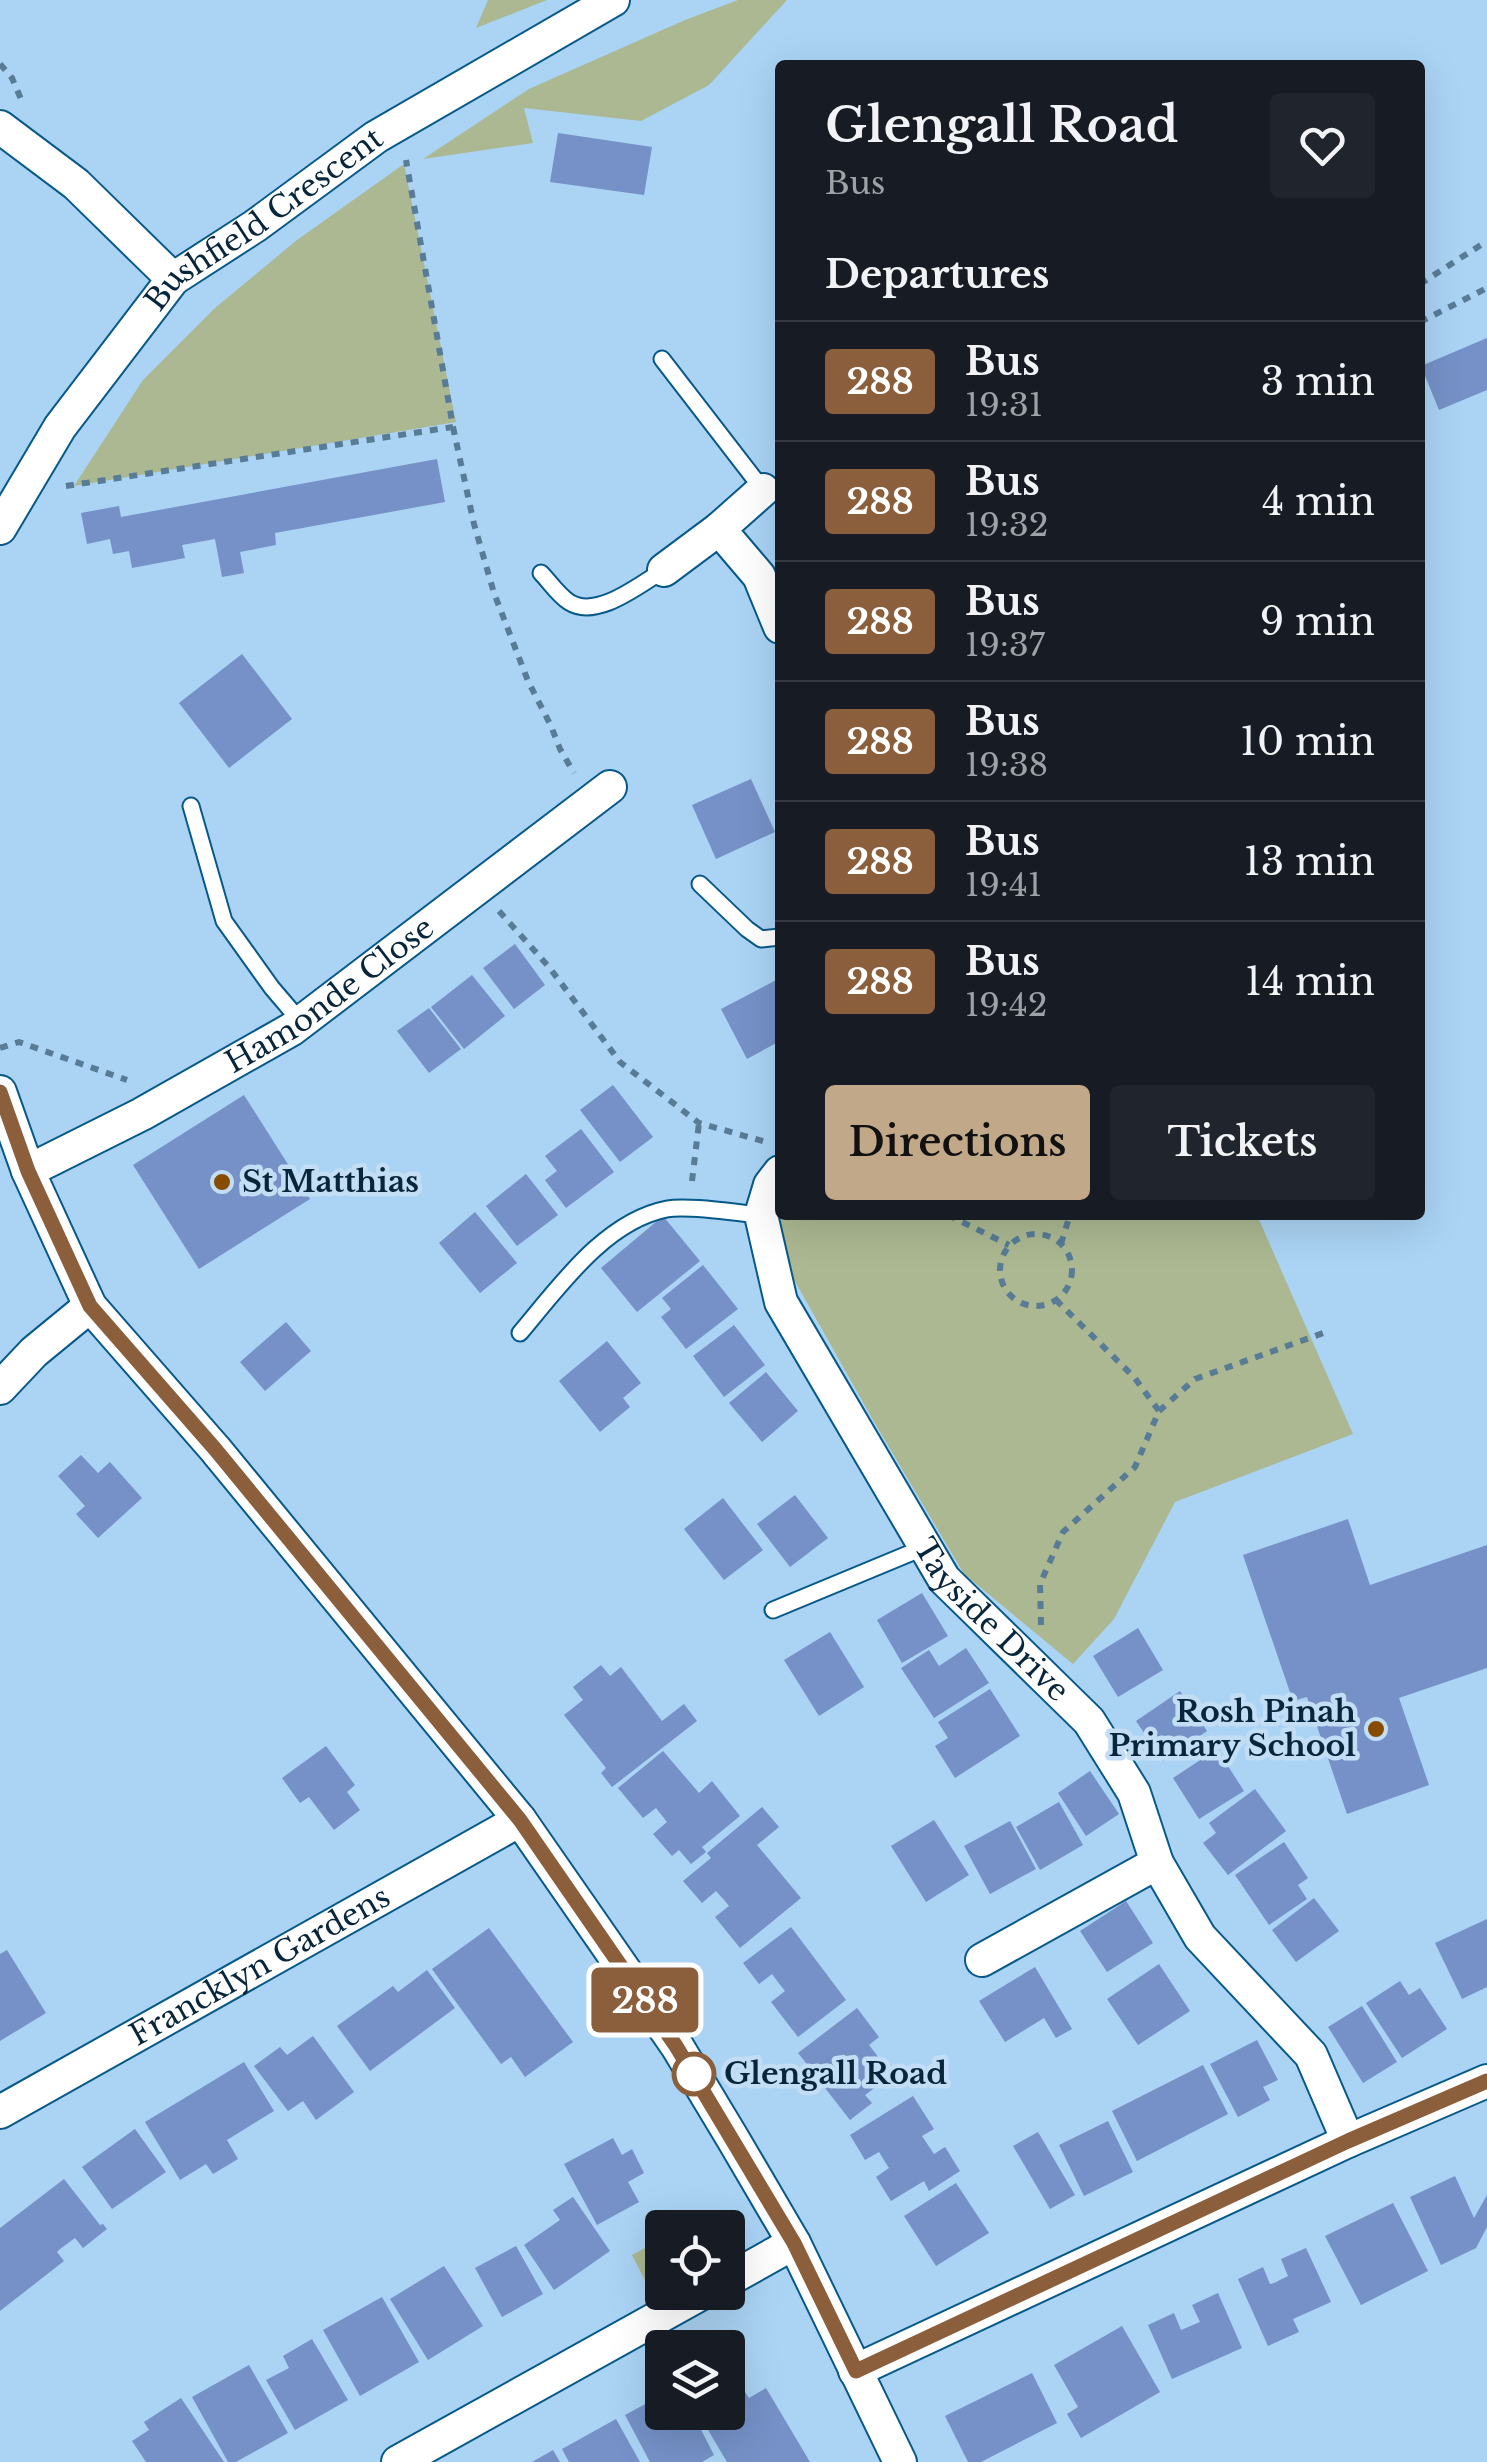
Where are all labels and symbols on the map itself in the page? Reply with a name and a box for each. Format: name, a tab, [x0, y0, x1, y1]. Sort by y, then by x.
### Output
street label: Bushfield Crescent	[137, 119, 390, 318]
street label: Hamonde Close	[219, 909, 441, 1081]
place label: St Matthias	[242, 1163, 419, 1200]
marker: St Matthias	[211, 1171, 233, 1193]
street label: Tayside Drive	[906, 1531, 1077, 1709]
place label: Rosh Pinah Primary School	[1108, 1693, 1357, 1764]
marker: Rosh Pinah Primary School	[1365, 1718, 1387, 1740]
street label: Francklyn Gardens	[123, 1878, 396, 2053]
line badge: 288	[588, 1968, 702, 2032]
marker: Glengall Road	[673, 2053, 715, 2095]
place label: Glengall Road	[724, 2055, 947, 2092]

